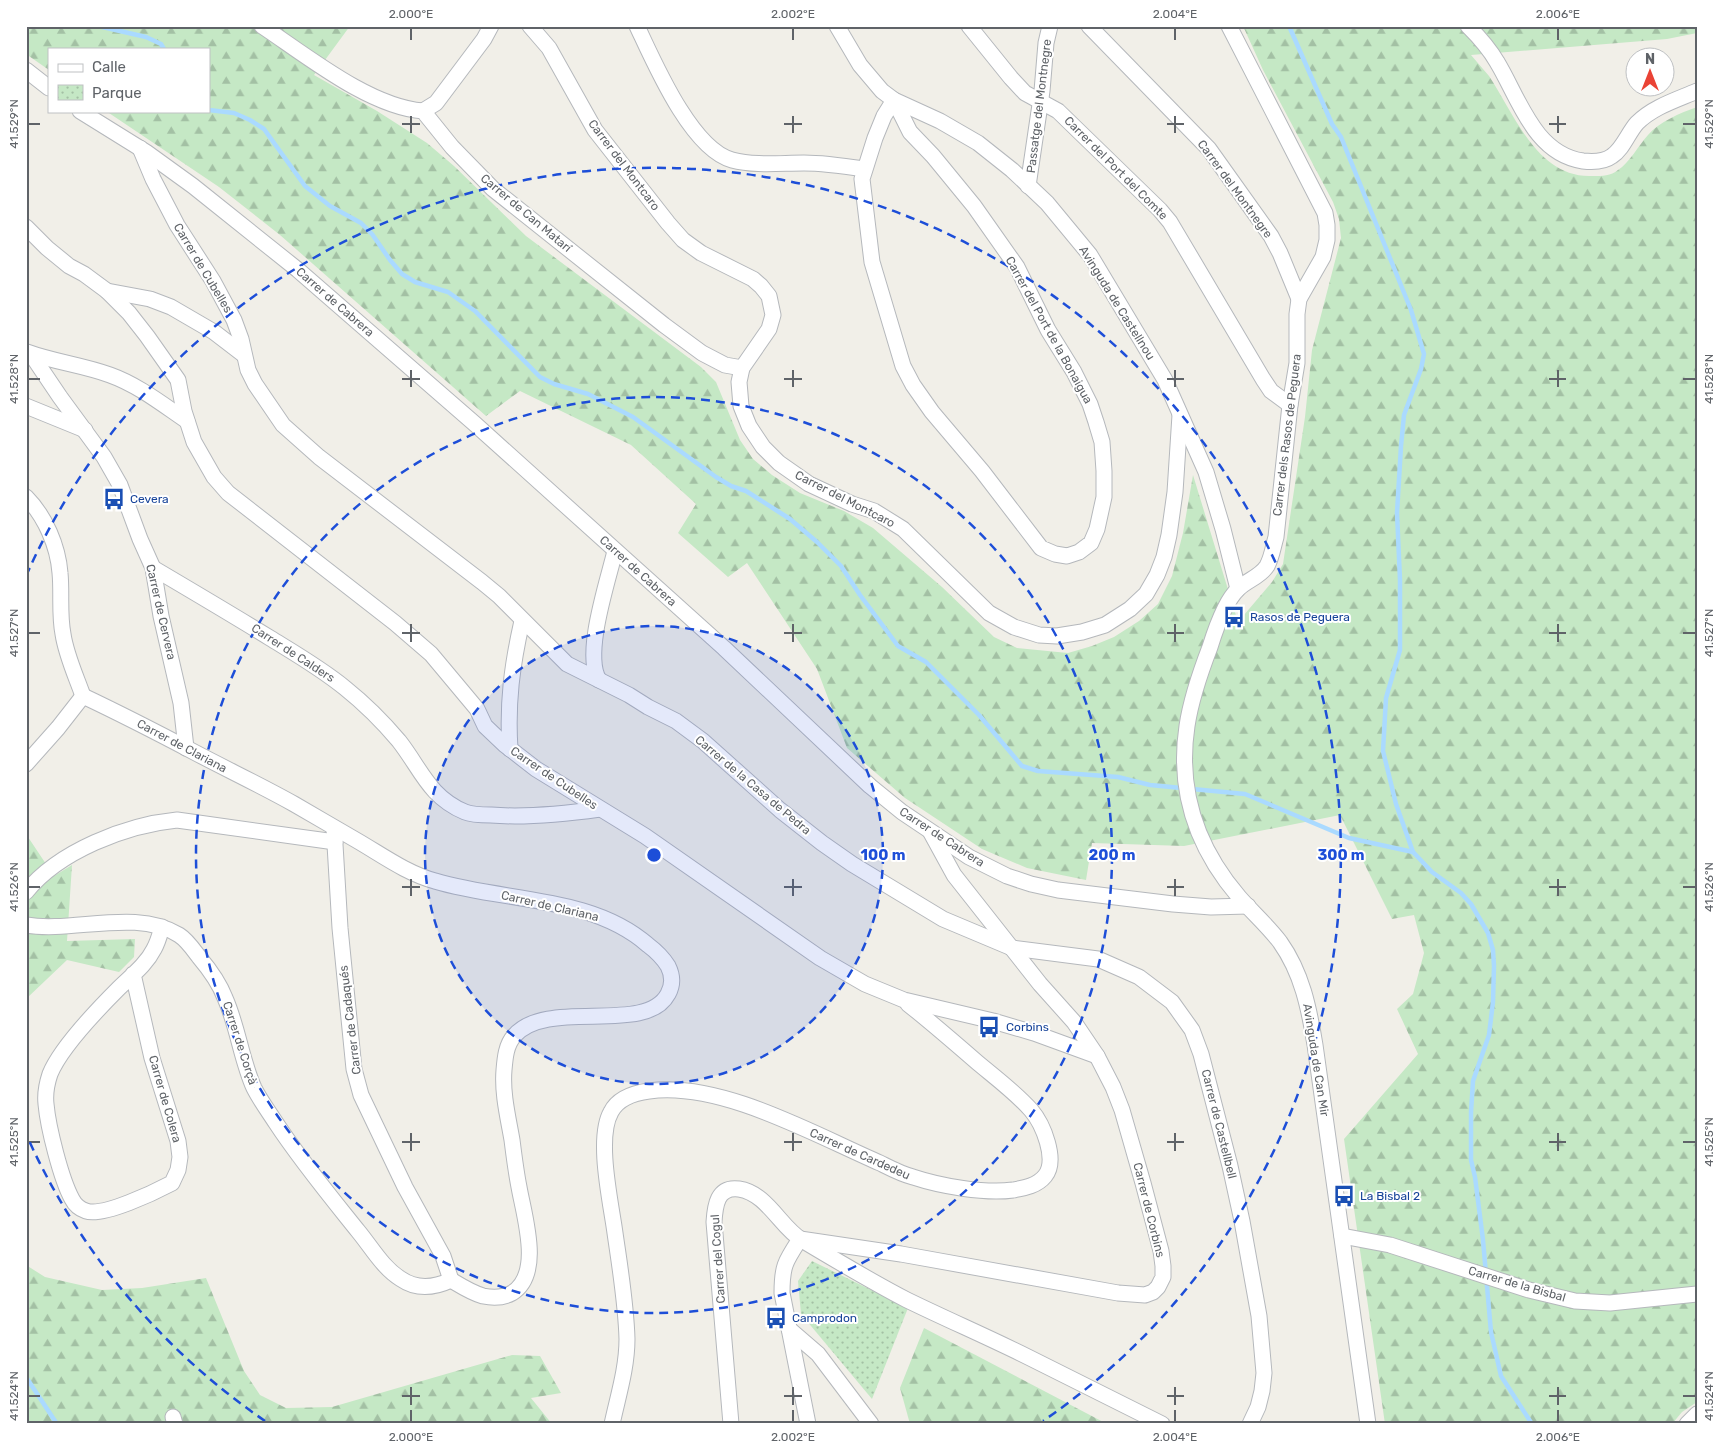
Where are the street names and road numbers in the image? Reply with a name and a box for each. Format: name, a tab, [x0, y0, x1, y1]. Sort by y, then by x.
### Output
street label: Passatge del Montnegre	[1024, 38, 1054, 174]
street label: Carrer del Port del Comte	[1061, 113, 1171, 223]
street label: Carrer del Montcaro	[585, 117, 663, 213]
street label: Carrer del Montnegre	[1195, 137, 1275, 241]
street label: Carrer de Can Matarí	[478, 171, 575, 256]
street label: Carrer de Cubelles	[171, 221, 235, 315]
street label: Avinguda de Castellnou	[1076, 243, 1158, 363]
street label: Carrer del Port de la Bonaigua	[1003, 254, 1095, 406]
street label: Carrer de Cabrera	[293, 264, 377, 340]
street label: Carrer dels Rasos de Peguera	[1270, 353, 1304, 517]
street label: Carrer del Montcaro	[793, 468, 897, 530]
street label: Carrer de Cabrera	[597, 533, 679, 609]
street label: Carrer de Cervera	[143, 563, 179, 661]
street label: Carrer de Calders	[249, 621, 337, 685]
street label: Carrer de Clariana	[135, 716, 229, 776]
street label: Carrer de la Casa de Pedra	[692, 733, 814, 837]
street label: Carrer de Cubelles	[508, 744, 600, 812]
street label: Carrer de Cabrera	[897, 804, 987, 870]
street label: Carrer de Clariana	[500, 888, 600, 924]
street label: Carrer de Cadaqués	[336, 965, 364, 1075]
street label: Carrer de Corçà	[220, 999, 260, 1087]
street label: Avinguda de Can Mir	[1300, 1002, 1332, 1118]
street label: Carrer de Colera	[146, 1054, 184, 1144]
street label: Carrer de Castellbell	[1199, 1068, 1239, 1180]
street label: Carrer de Cardedeu	[808, 1126, 912, 1182]
street label: Carrer de Corbins	[1130, 1161, 1168, 1259]
street label: Carrer del Cogul	[708, 1214, 728, 1304]
street label: Carrer de la Bisbal	[1467, 1263, 1567, 1305]

